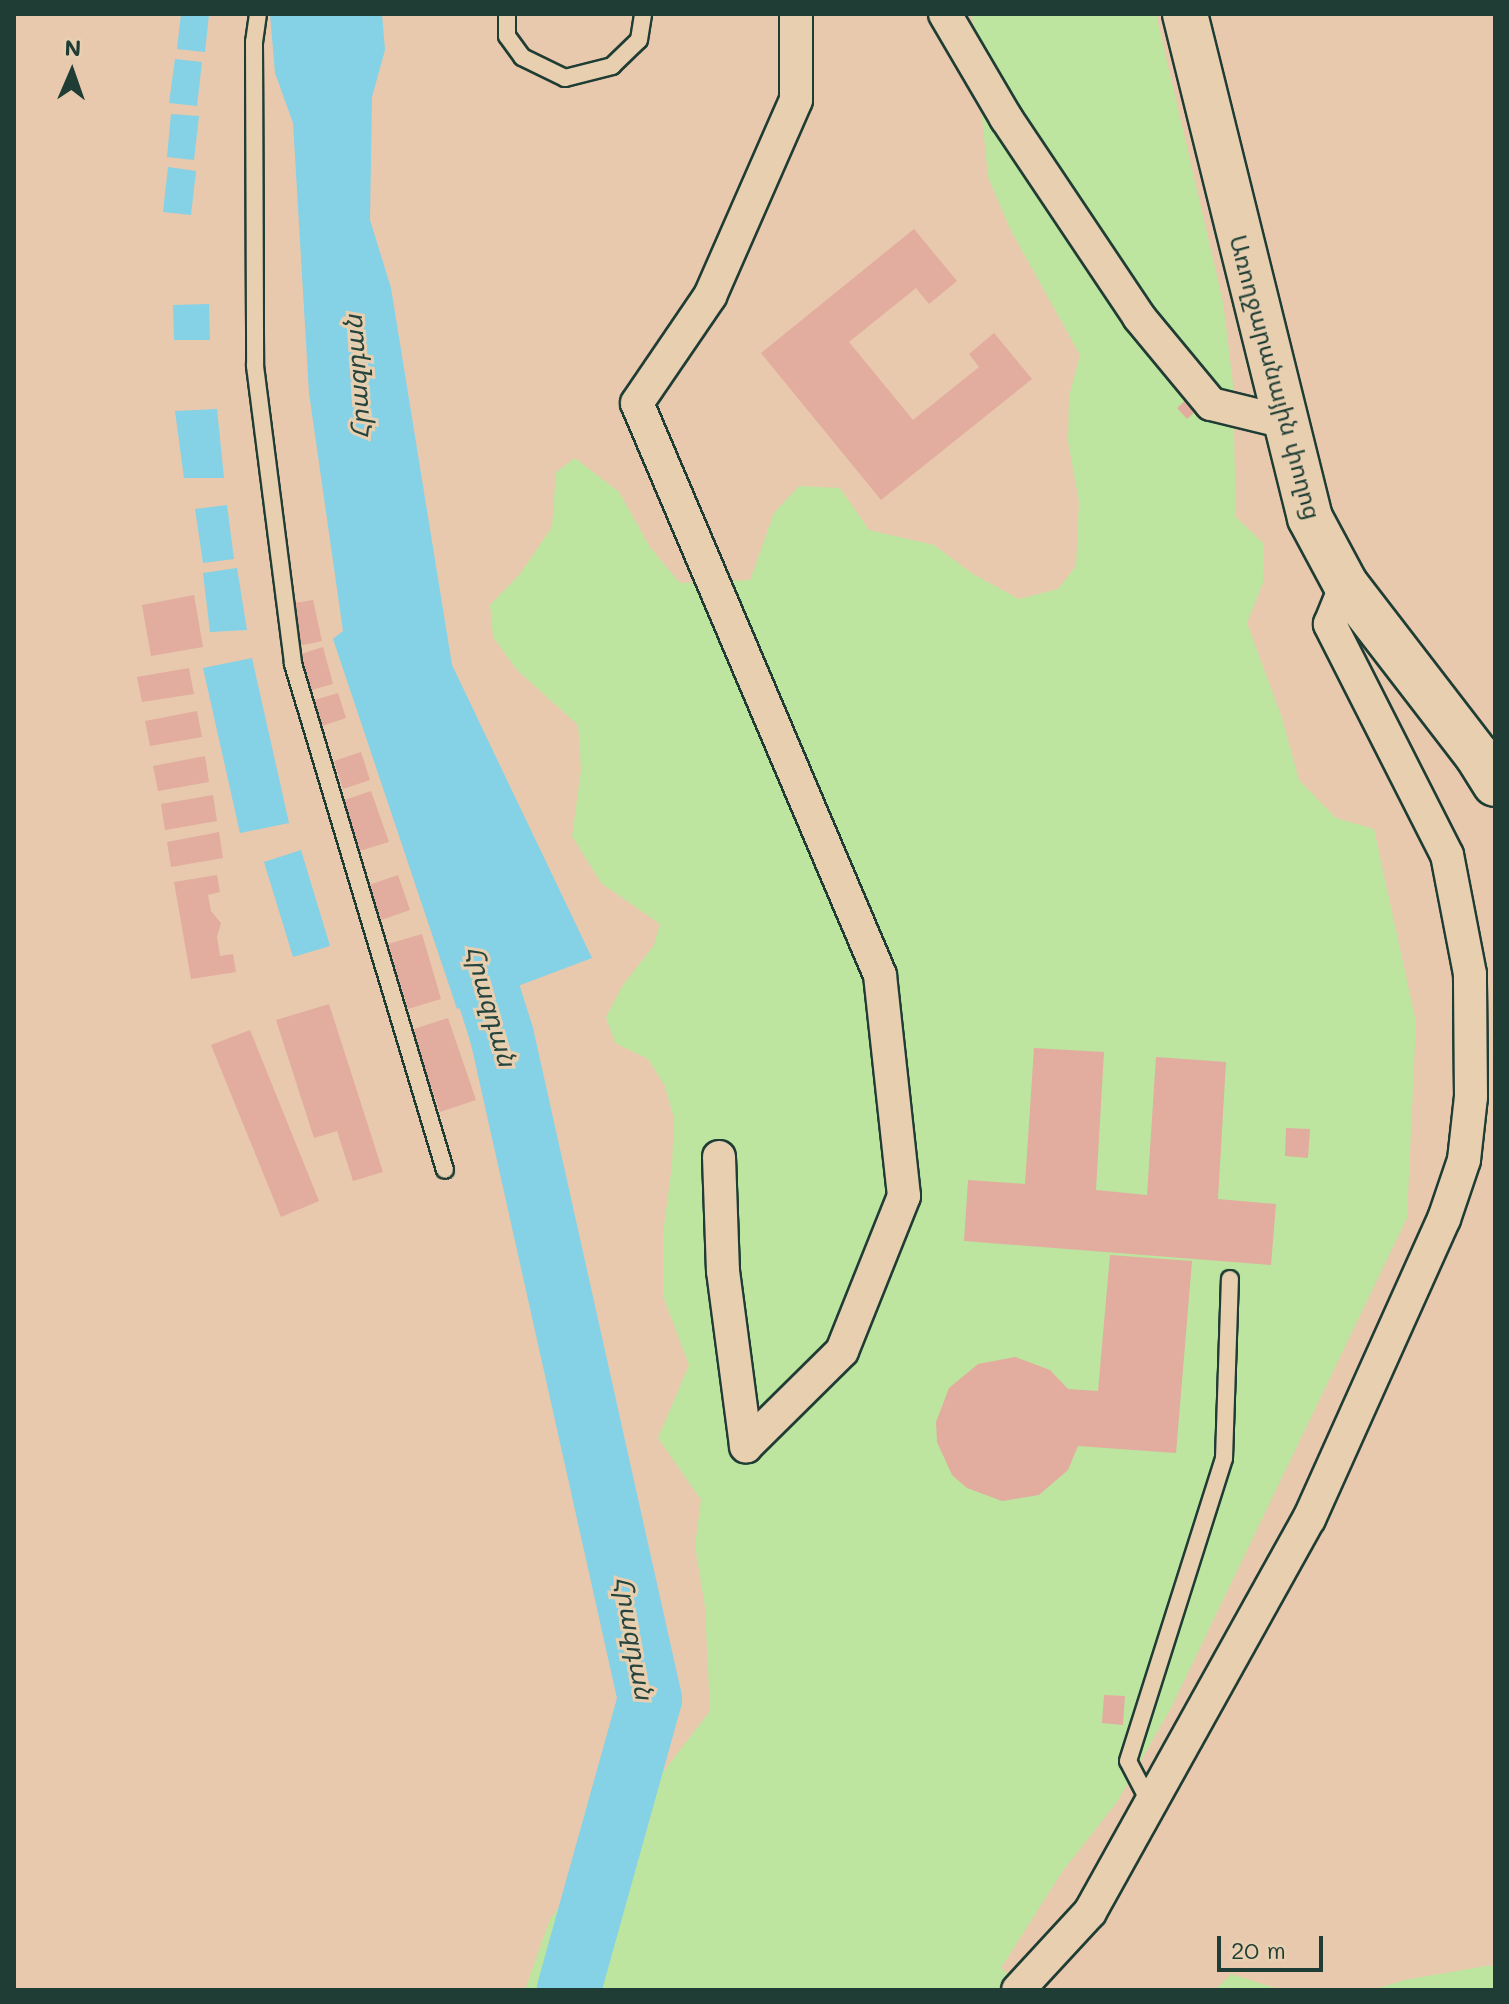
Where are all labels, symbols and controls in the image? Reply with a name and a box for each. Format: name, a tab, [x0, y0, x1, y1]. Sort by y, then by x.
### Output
north arrow	[32, 32, 112, 112]
text: N	[64, 33, 82, 62]
street label: Առողջարանային փողոց	[1224, 232, 1328, 522]
water label: Հրազդան	[337, 314, 377, 440]
water label: Հրազդան	[459, 942, 523, 1070]
water label: Հրազդան	[608, 1574, 660, 1702]
scale bar	[1221, 1920, 1327, 1970]
text: 20 m	[1231, 1934, 1286, 1965]

